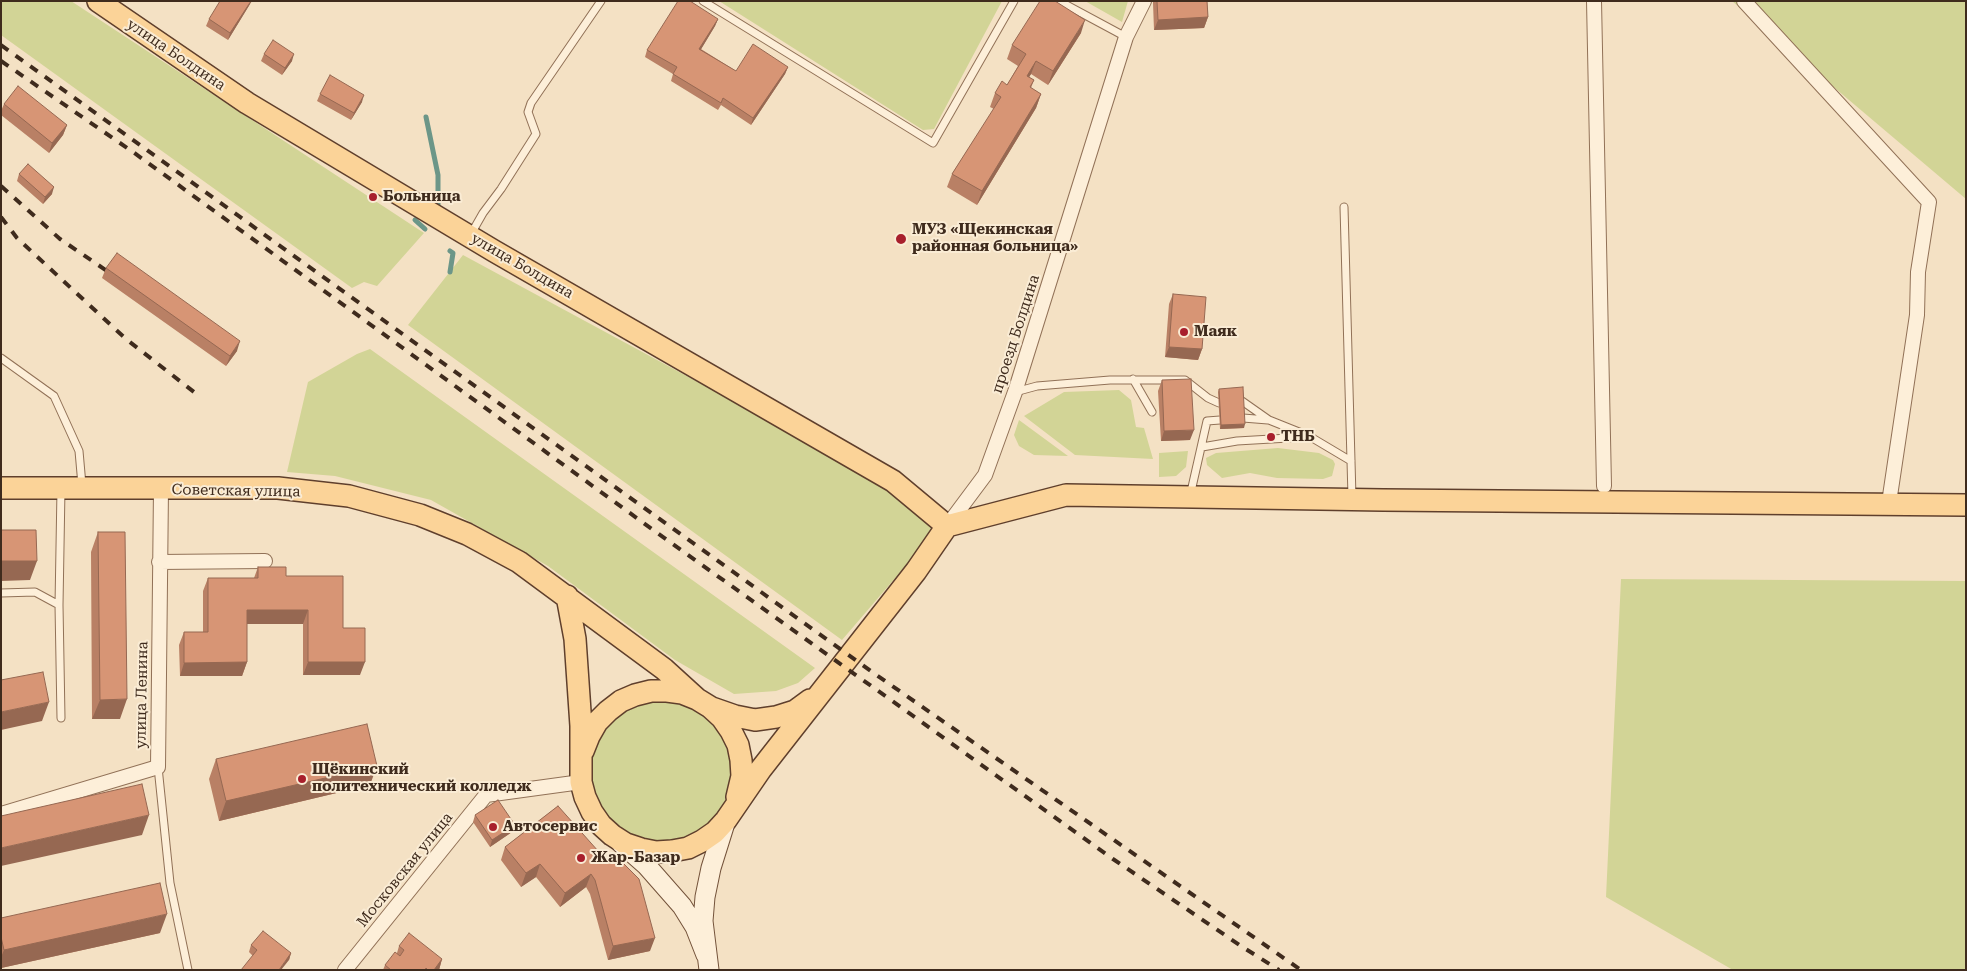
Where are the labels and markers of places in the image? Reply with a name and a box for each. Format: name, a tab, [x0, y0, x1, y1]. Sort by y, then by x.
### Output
place label: Больница	[383, 188, 461, 206]
marker: Больница	[367, 191, 379, 203]
place label: МУЗ «Щекинская районная больница»	[912, 221, 1078, 256]
marker: МУЗ «Щекинская районная больница»	[894, 232, 908, 246]
place label: Маяк	[1194, 323, 1237, 341]
marker: Маяк	[1178, 326, 1190, 338]
place label: ТНБ	[1281, 428, 1315, 446]
marker: ТНБ	[1265, 431, 1277, 443]
place label: Щёкинский политехнический колледж	[312, 761, 532, 796]
marker: Щёкинский политехнический колледж	[296, 773, 308, 785]
place label: Автосервис	[503, 818, 597, 836]
marker: Автосервис	[487, 821, 499, 833]
place label: Жар-Базар	[591, 849, 680, 867]
marker: Жар-Базар	[575, 852, 587, 864]

